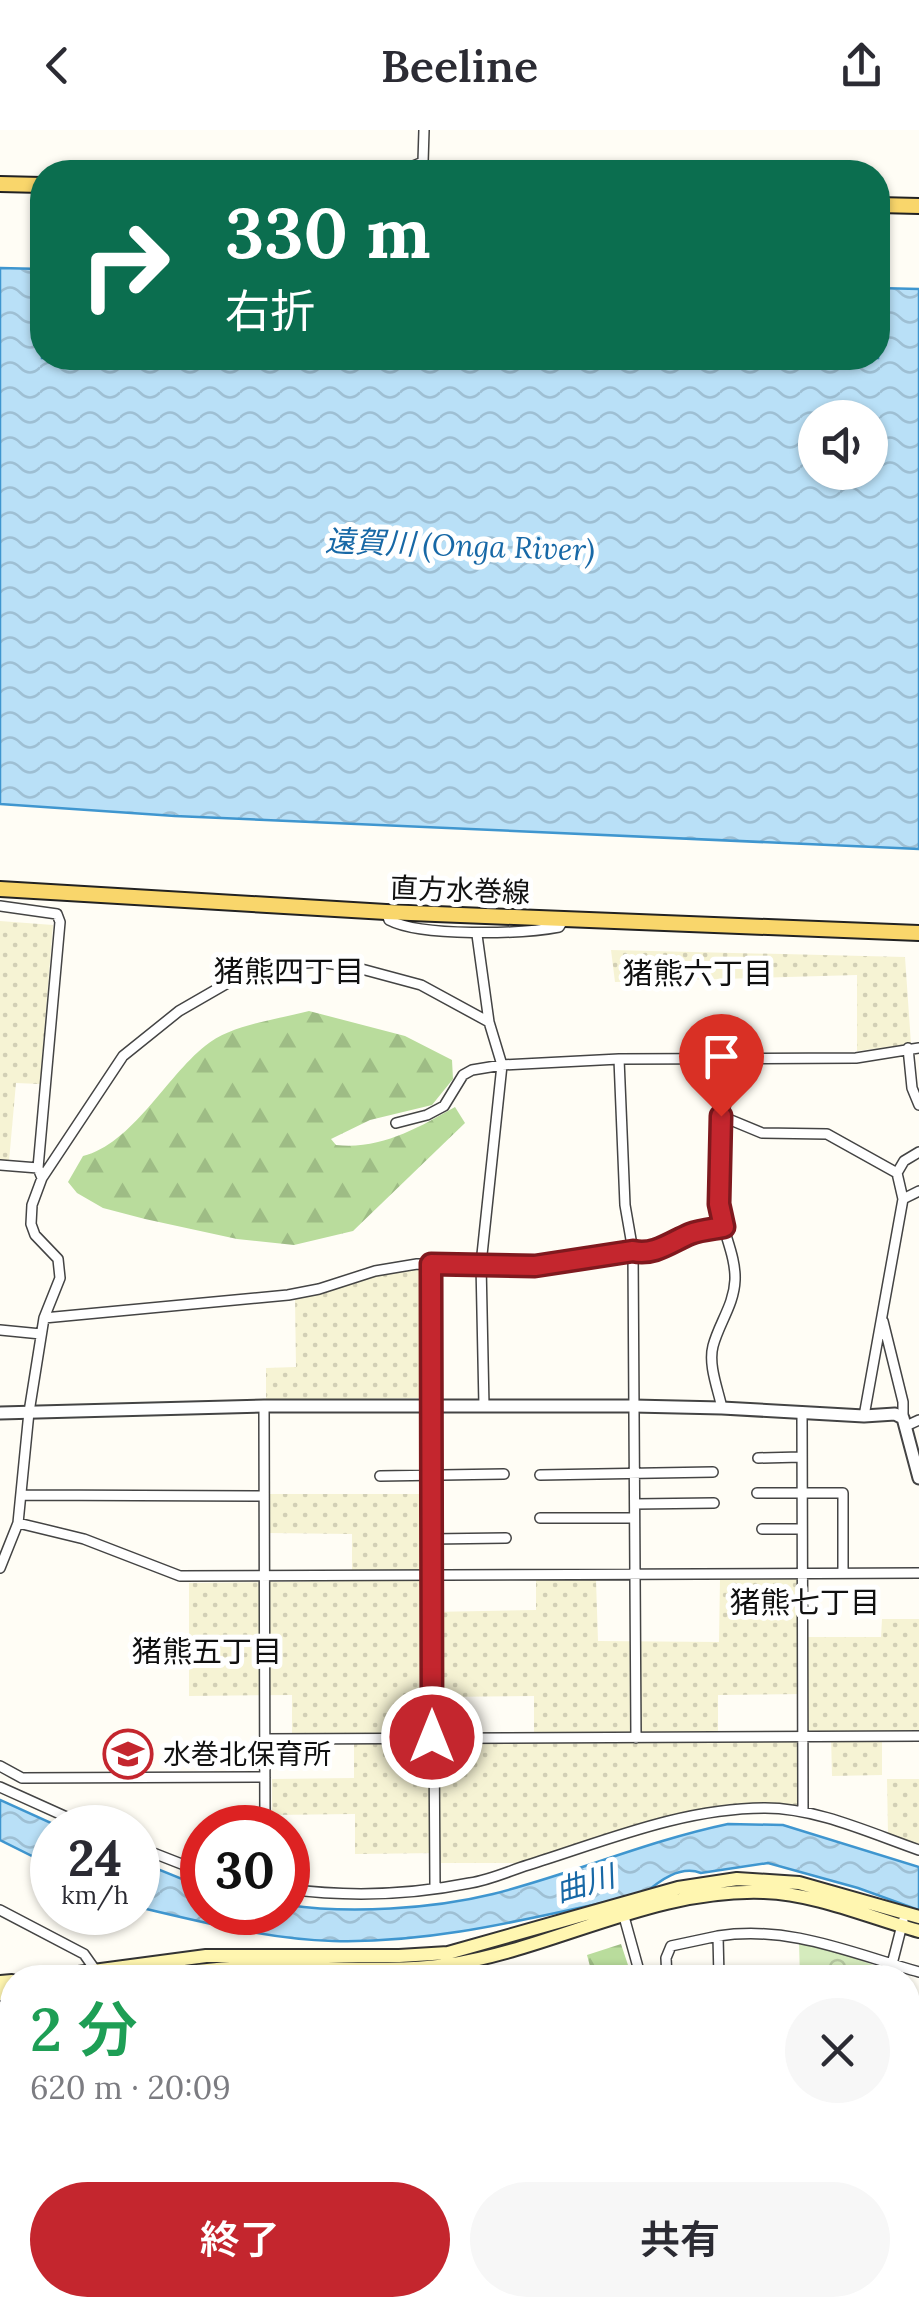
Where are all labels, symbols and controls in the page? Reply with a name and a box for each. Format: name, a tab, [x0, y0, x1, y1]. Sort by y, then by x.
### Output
text: Beeline	[381, 37, 538, 94]
icon: back	[30, 38, 85, 93]
icon: share	[834, 38, 889, 93]
text: 330 m	[225, 188, 431, 277]
icon: right	[60, 200, 190, 330]
text: 右折	[225, 282, 315, 339]
map controls	[798, 400, 888, 490]
button: sound	[798, 400, 888, 490]
water label: 遠賀川 (Onga River)	[324, 521, 596, 569]
street label: 直方水巻線	[389, 870, 531, 910]
district label: 猪熊四丁目	[214, 952, 364, 990]
district label: 猪熊六丁目	[623, 954, 773, 992]
pin	[679, 1014, 764, 1117]
icon: arrive	[694, 1029, 749, 1084]
district label: 猪熊七丁目	[730, 1583, 880, 1621]
district label: 猪熊五丁目	[132, 1632, 282, 1670]
position arrow	[380, 1685, 484, 1789]
school or university icon: 水巻北保育所	[102, 1728, 154, 1780]
place label: 水巻北保育所	[163, 1736, 331, 1772]
speed limit sign: 30	[180, 1805, 310, 1935]
text: 24	[68, 1826, 122, 1890]
water label: 曲川	[551, 1856, 622, 1910]
text: km/h	[61, 1879, 129, 1911]
text: 2 分	[30, 1991, 138, 2067]
button: close	[785, 1998, 890, 2103]
text: 620 m · 20:09	[30, 2067, 231, 2108]
button: 終了	[30, 2182, 450, 2297]
button: 共有	[470, 2182, 890, 2297]

